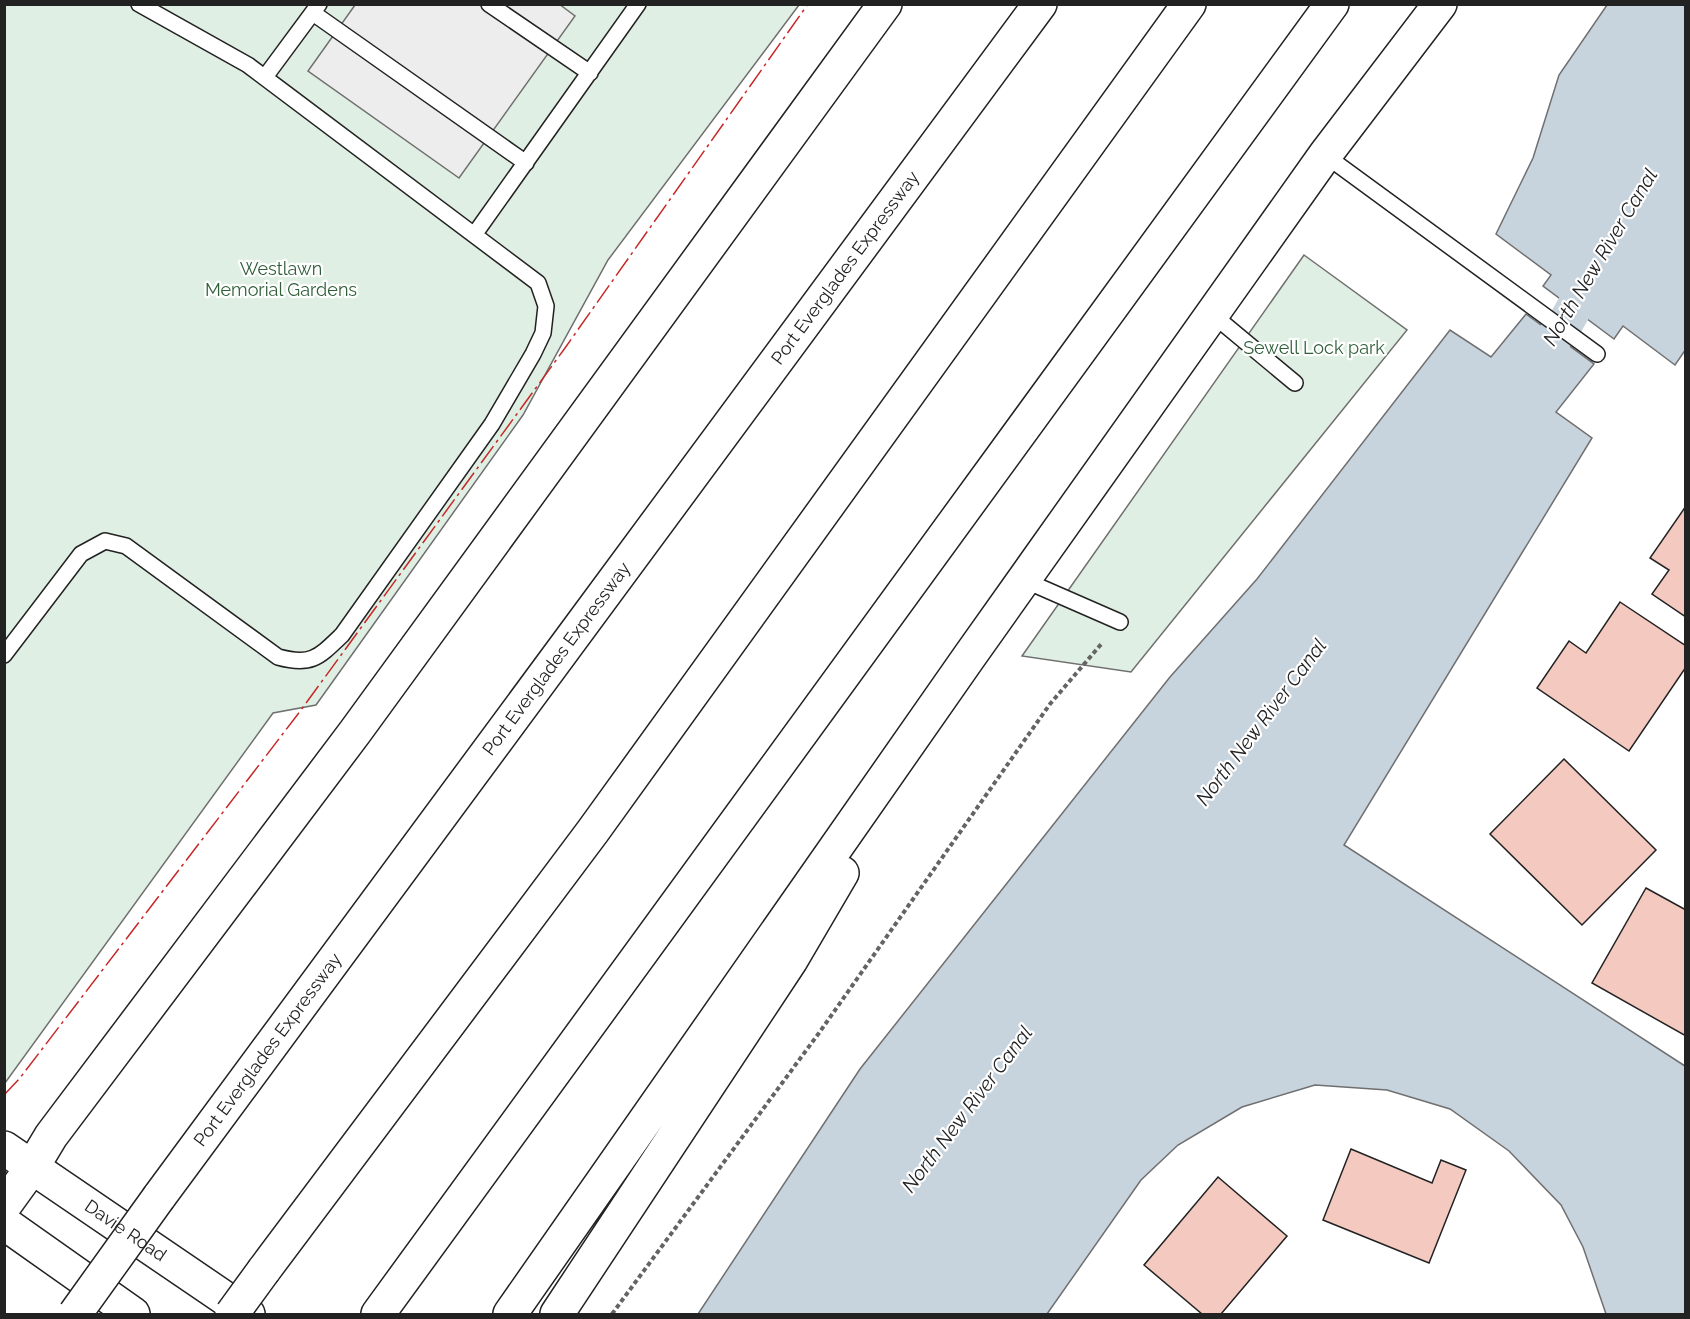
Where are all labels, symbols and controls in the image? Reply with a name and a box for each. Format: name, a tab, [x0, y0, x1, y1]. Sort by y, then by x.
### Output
water label: North New River Canal	[1538, 164, 1662, 350]
street label: Port Everglades Expressway	[767, 167, 923, 368]
park label: Westlawn Memorial Gardens	[205, 258, 357, 300]
park label: Sewell Lock park	[1243, 337, 1385, 358]
street label: Port Everglades Expressway	[478, 558, 634, 759]
water label: North New River Canal	[1191, 634, 1331, 810]
street label: Port Everglades Expressway	[189, 949, 346, 1150]
water label: North New River Canal	[897, 1021, 1037, 1197]
street label: Davie Road	[81, 1195, 171, 1265]

